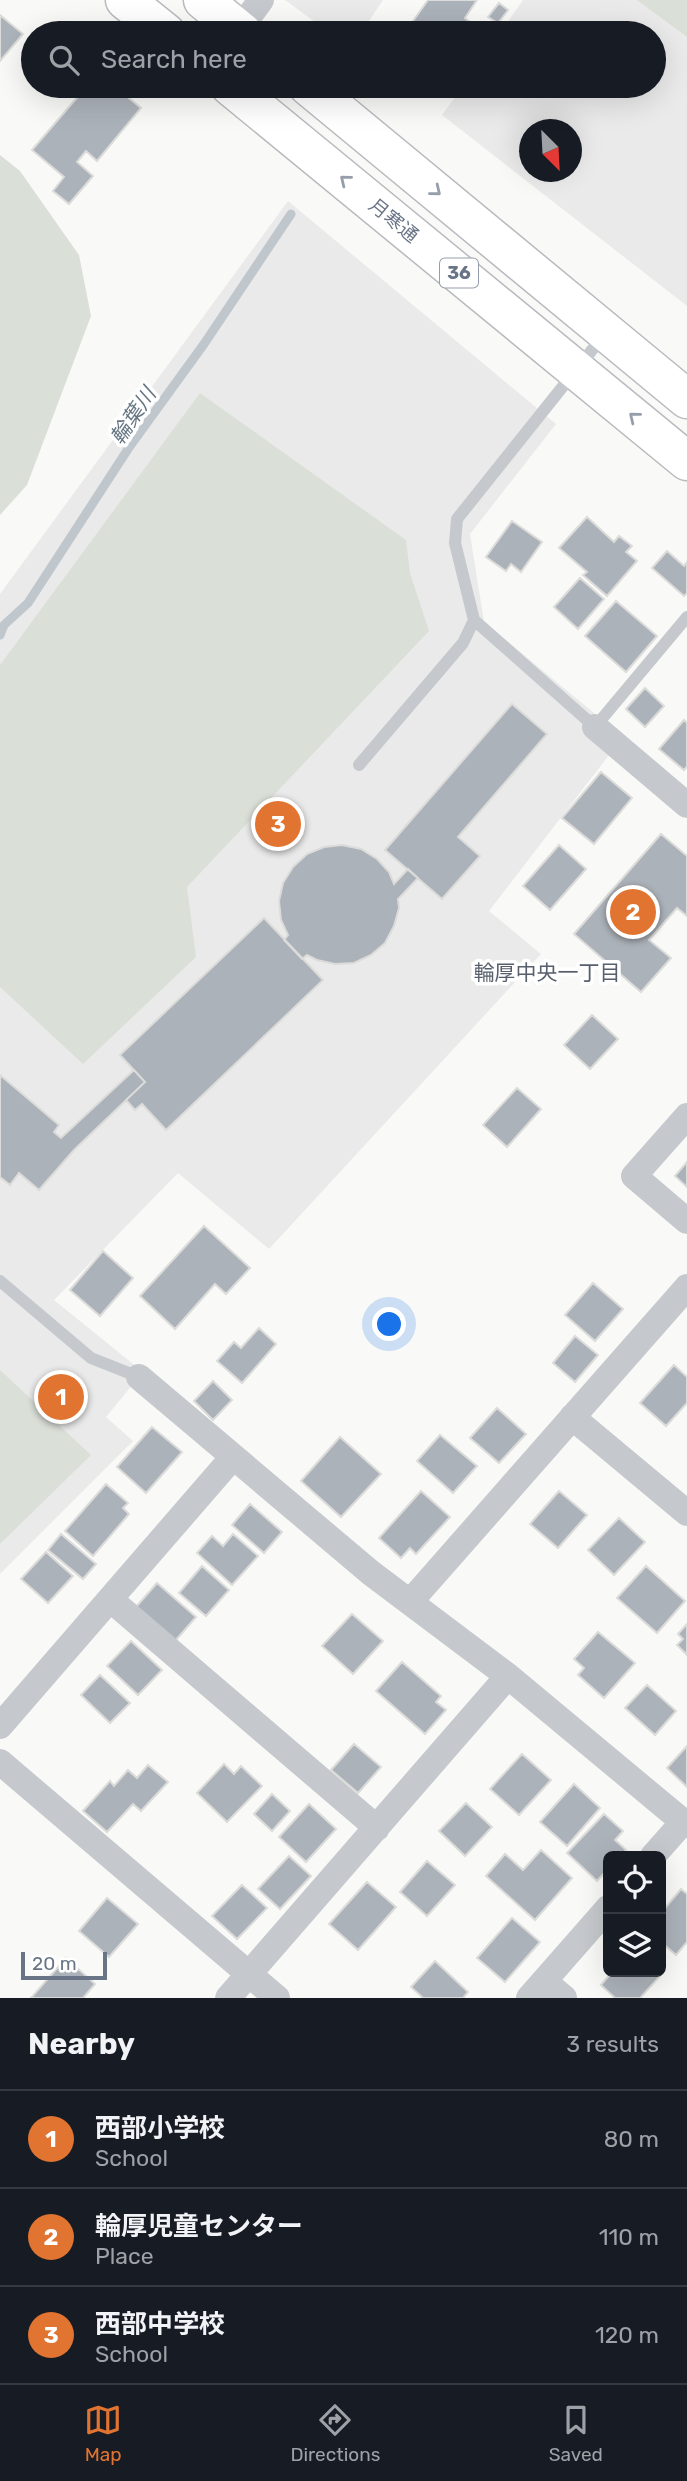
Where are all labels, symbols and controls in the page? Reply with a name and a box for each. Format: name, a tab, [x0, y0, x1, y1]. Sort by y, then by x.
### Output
search box	[21, 21, 666, 98]
icon: search	[45, 41, 83, 79]
text: Search here	[101, 44, 247, 75]
north arrow	[519, 119, 582, 182]
one-way arrow	[340, 175, 352, 188]
one-way arrow	[428, 183, 441, 195]
street label: 月寒通	[364, 194, 423, 247]
road number: 36	[440, 258, 478, 288]
water label: 輪葉川	[105, 381, 162, 449]
one-way arrow	[630, 413, 643, 425]
pin: 3	[255, 798, 301, 850]
pin: 2	[610, 886, 656, 938]
district label: 輪厚中央一丁目	[474, 960, 621, 985]
your location	[372, 1307, 406, 1341]
pin: 1	[38, 1371, 84, 1423]
map controls	[603, 1851, 666, 1977]
button: locate	[603, 1851, 666, 1914]
button: layers	[603, 1914, 666, 1977]
scale bar	[21, 1949, 107, 1981]
text: 20 m	[32, 1952, 77, 1975]
text: Nearby	[28, 2026, 135, 2062]
text: 3 results	[566, 2030, 659, 2058]
text: 西部小学校	[95, 2113, 225, 2144]
text: 1	[45, 2125, 57, 2153]
text: 80 m	[604, 2125, 659, 2153]
text: School	[95, 2144, 168, 2172]
text: 輪厚児童センター	[95, 2211, 303, 2242]
text: 2	[44, 2223, 58, 2251]
text: 110 m	[599, 2223, 659, 2251]
text: Place	[95, 2242, 154, 2270]
text: 西部中学校	[95, 2309, 225, 2340]
text: 3	[43, 2321, 59, 2349]
text: 120 m	[595, 2321, 659, 2349]
text: School	[95, 2340, 168, 2368]
tab: Map	[84, 2401, 122, 2466]
tab: Directions	[290, 2401, 380, 2466]
tab: Saved	[549, 2401, 603, 2466]

